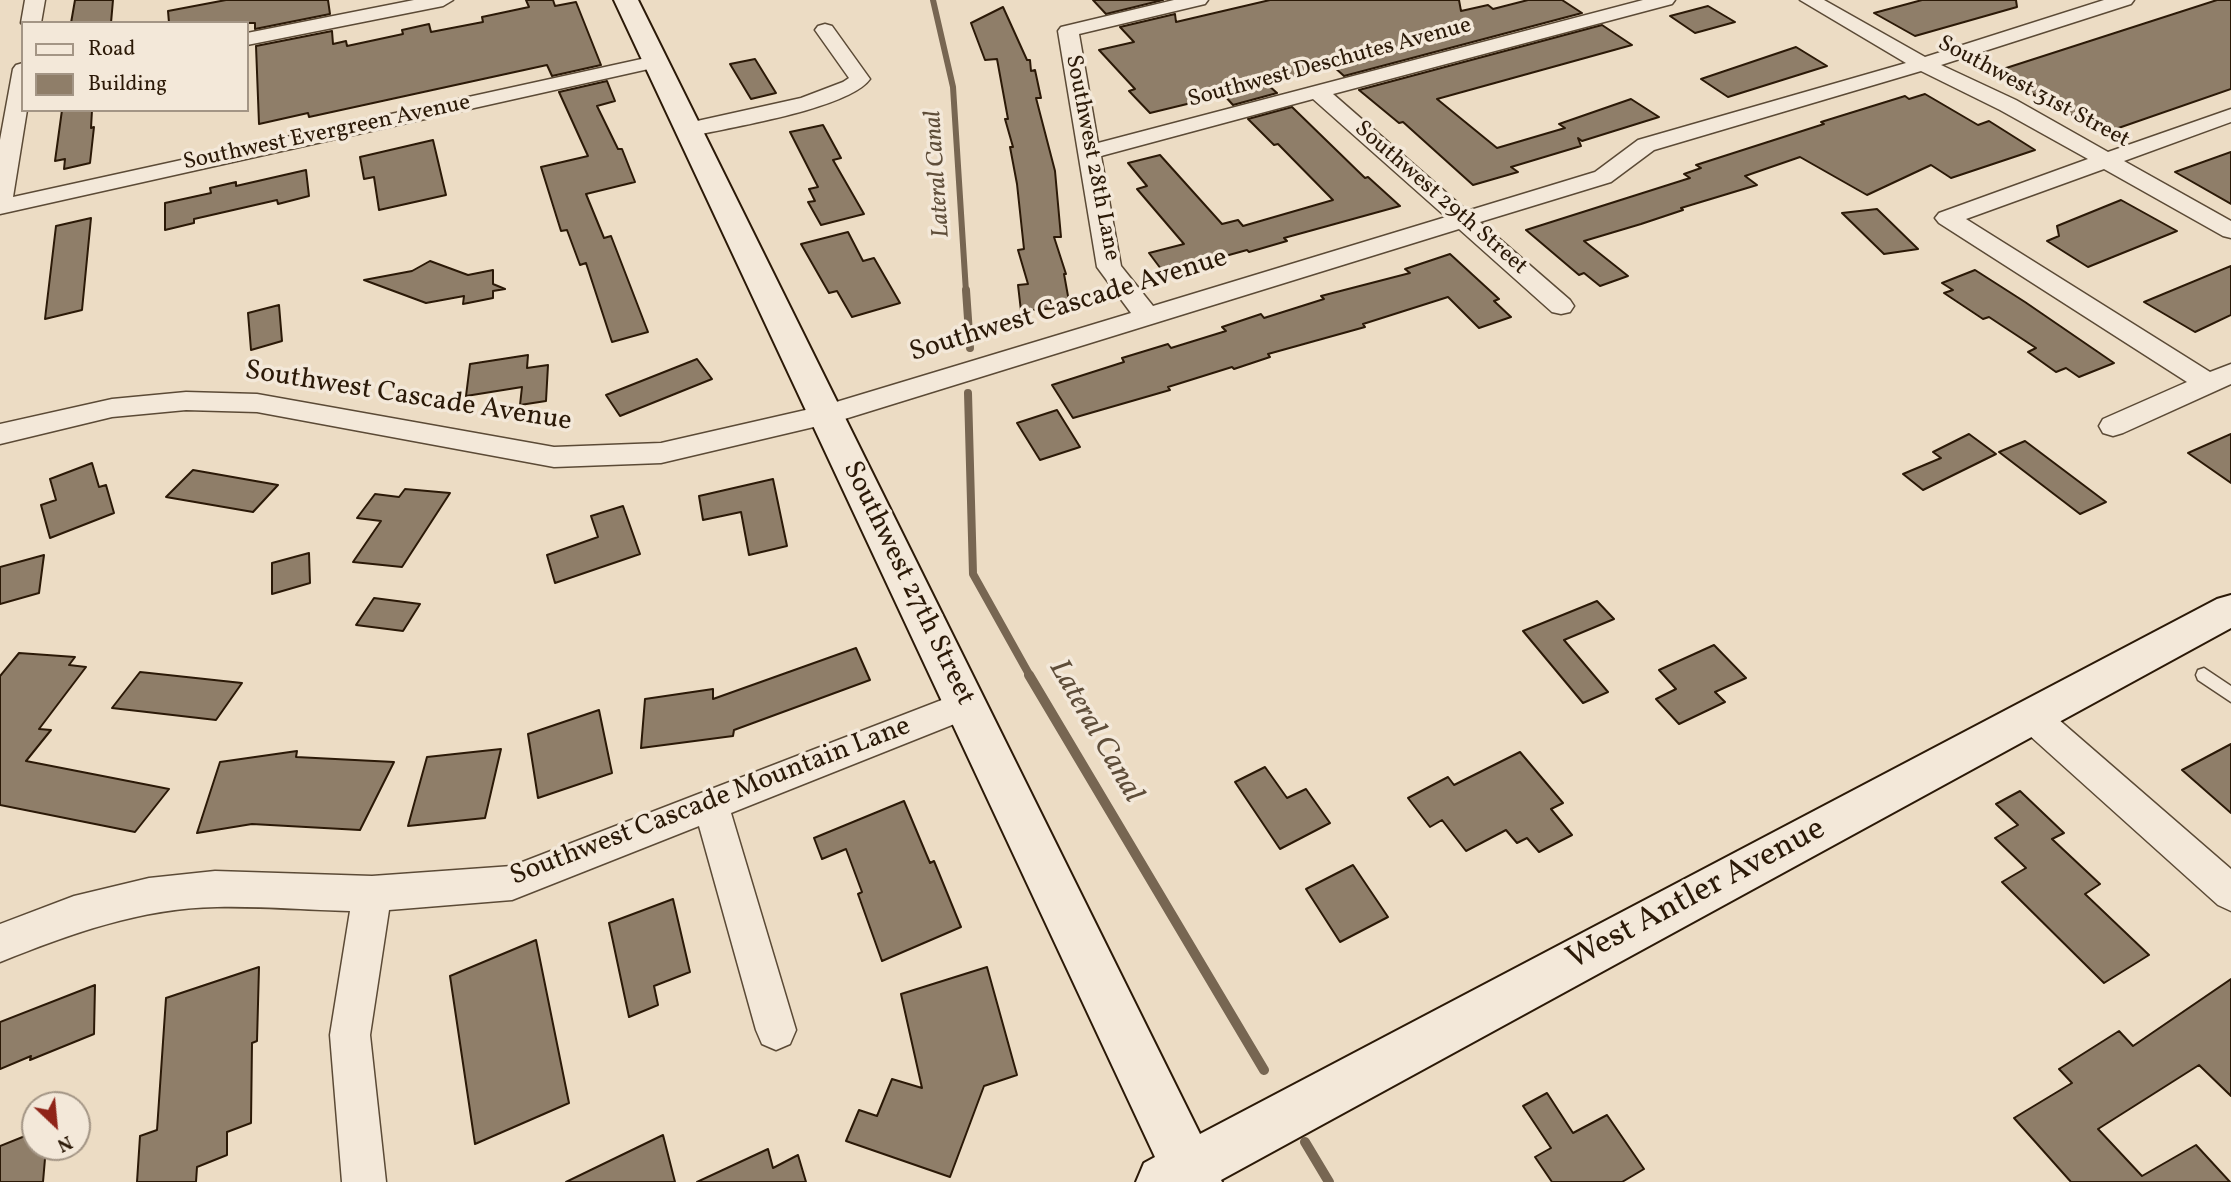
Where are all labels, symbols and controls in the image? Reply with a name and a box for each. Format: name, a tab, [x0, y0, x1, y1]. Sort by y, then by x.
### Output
street label: Southwest Deschutes Avenue	[1185, 13, 1475, 115]
legend	[21, 21, 248, 112]
street label: Southwest 31st Street	[1932, 31, 2134, 155]
text: Road	[88, 35, 135, 64]
street label: Southwest 28th Lane	[1058, 53, 1124, 263]
text: Building	[88, 70, 167, 99]
street label: Southwest Evergreen Avenue	[181, 90, 473, 178]
water label: Lateral Canal	[920, 110, 958, 238]
street label: Southwest 29th Street	[1348, 116, 1532, 282]
street label: Southwest Cascade Avenue	[906, 243, 1232, 371]
street label: Southwest Cascade Avenue	[242, 356, 574, 440]
street label: Southwest 27th Street	[833, 457, 981, 711]
water label: Lateral Canal	[1039, 654, 1149, 810]
street label: Southwest Cascade Mountain Lane	[506, 711, 916, 895]
street label: West Antler Avenue	[1561, 811, 1833, 981]
north arrow	[21, 1091, 91, 1161]
text: N	[52, 1128, 76, 1158]

